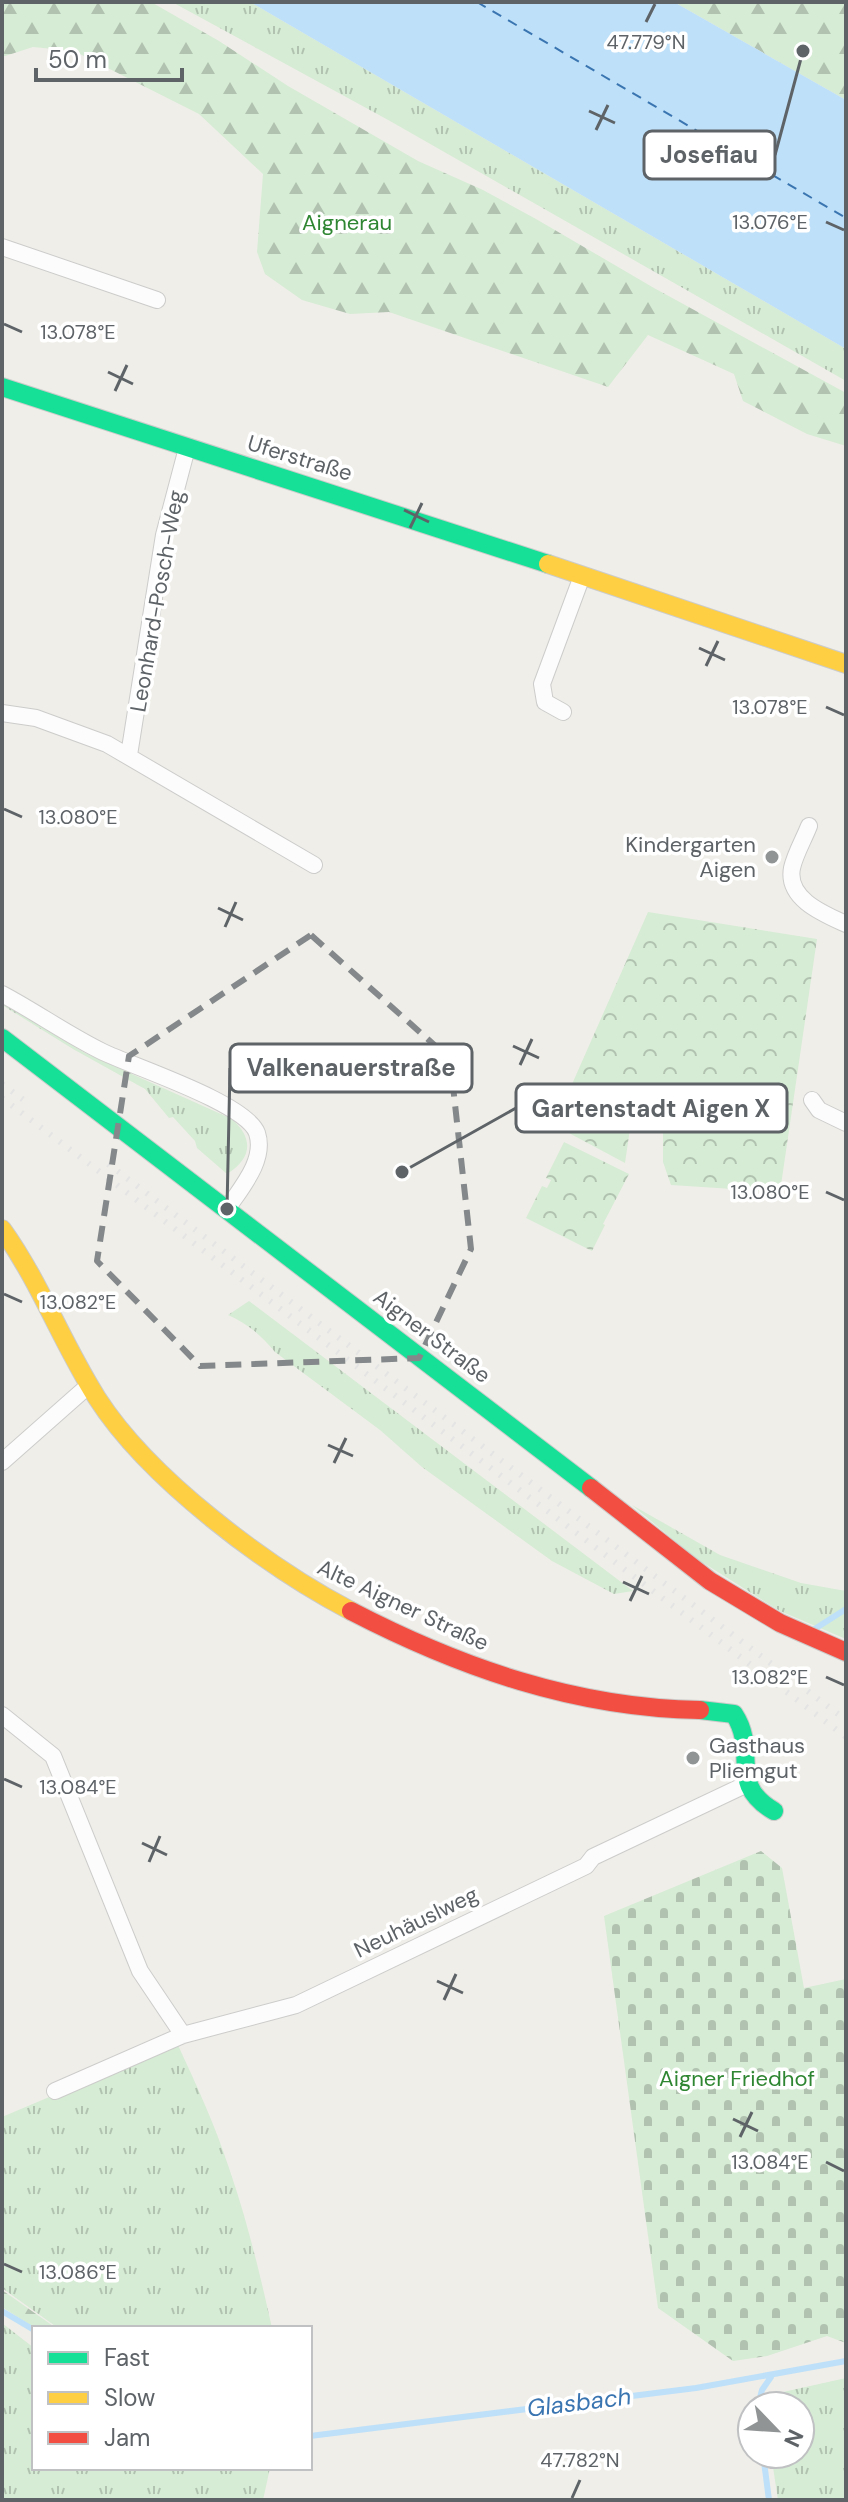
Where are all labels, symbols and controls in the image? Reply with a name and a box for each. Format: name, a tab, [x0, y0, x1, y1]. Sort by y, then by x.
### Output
text: 47.779°N	[606, 29, 686, 55]
scale bar	[36, 32, 182, 82]
text: 50 m	[48, 44, 107, 75]
callout: Josefiau	[644, 131, 775, 179]
text: Josefiau	[660, 139, 758, 170]
park label: Aignerau	[302, 208, 392, 237]
text: 13.076°E	[732, 209, 808, 235]
text: 13.078°E	[40, 319, 116, 345]
street label: Uferstraße	[244, 428, 356, 488]
street label: Leonhard-Posch-Weg	[123, 488, 191, 714]
text: 13.078°E	[732, 694, 808, 720]
text: 13.080°E	[39, 804, 117, 830]
place label: Kindergarten Aigen	[625, 830, 756, 884]
marker: Kindergarten Aigen	[763, 848, 781, 866]
callout: Valkenauerstraße	[230, 1044, 472, 1092]
text: Valkenauerstraße	[246, 1052, 456, 1083]
callout: Gartenstadt Aigen X	[516, 1084, 787, 1132]
text: Gartenstadt Aigen X	[532, 1093, 770, 1124]
text: 13.080°E	[731, 1179, 809, 1205]
street label: Aigner Straße	[368, 1282, 496, 1390]
text: 13.082°E	[40, 1289, 116, 1315]
street label: Alte Aigner Straße	[313, 1553, 493, 1657]
text: 13.082°E	[732, 1664, 808, 1690]
place label: Gasthaus Pliemgut	[709, 1731, 805, 1785]
marker: Gasthaus Pliemgut	[684, 1749, 702, 1767]
text: 13.084°E	[39, 1774, 117, 1800]
street label: Neuhäuslweg	[349, 1879, 483, 1965]
park label: Aigner Friedhof	[659, 2064, 815, 2093]
text: 13.084°E	[731, 2149, 809, 2175]
text: 13.086°E	[39, 2259, 117, 2285]
legend	[32, 2326, 312, 2470]
text: Fast	[104, 2342, 150, 2373]
water label: Glasbach	[525, 2380, 633, 2424]
text: Slow	[104, 2382, 155, 2413]
north arrow	[736, 2390, 816, 2470]
text: Jam	[104, 2422, 150, 2453]
text: N	[777, 2425, 810, 2452]
text: 47.782°N	[540, 2447, 620, 2473]

